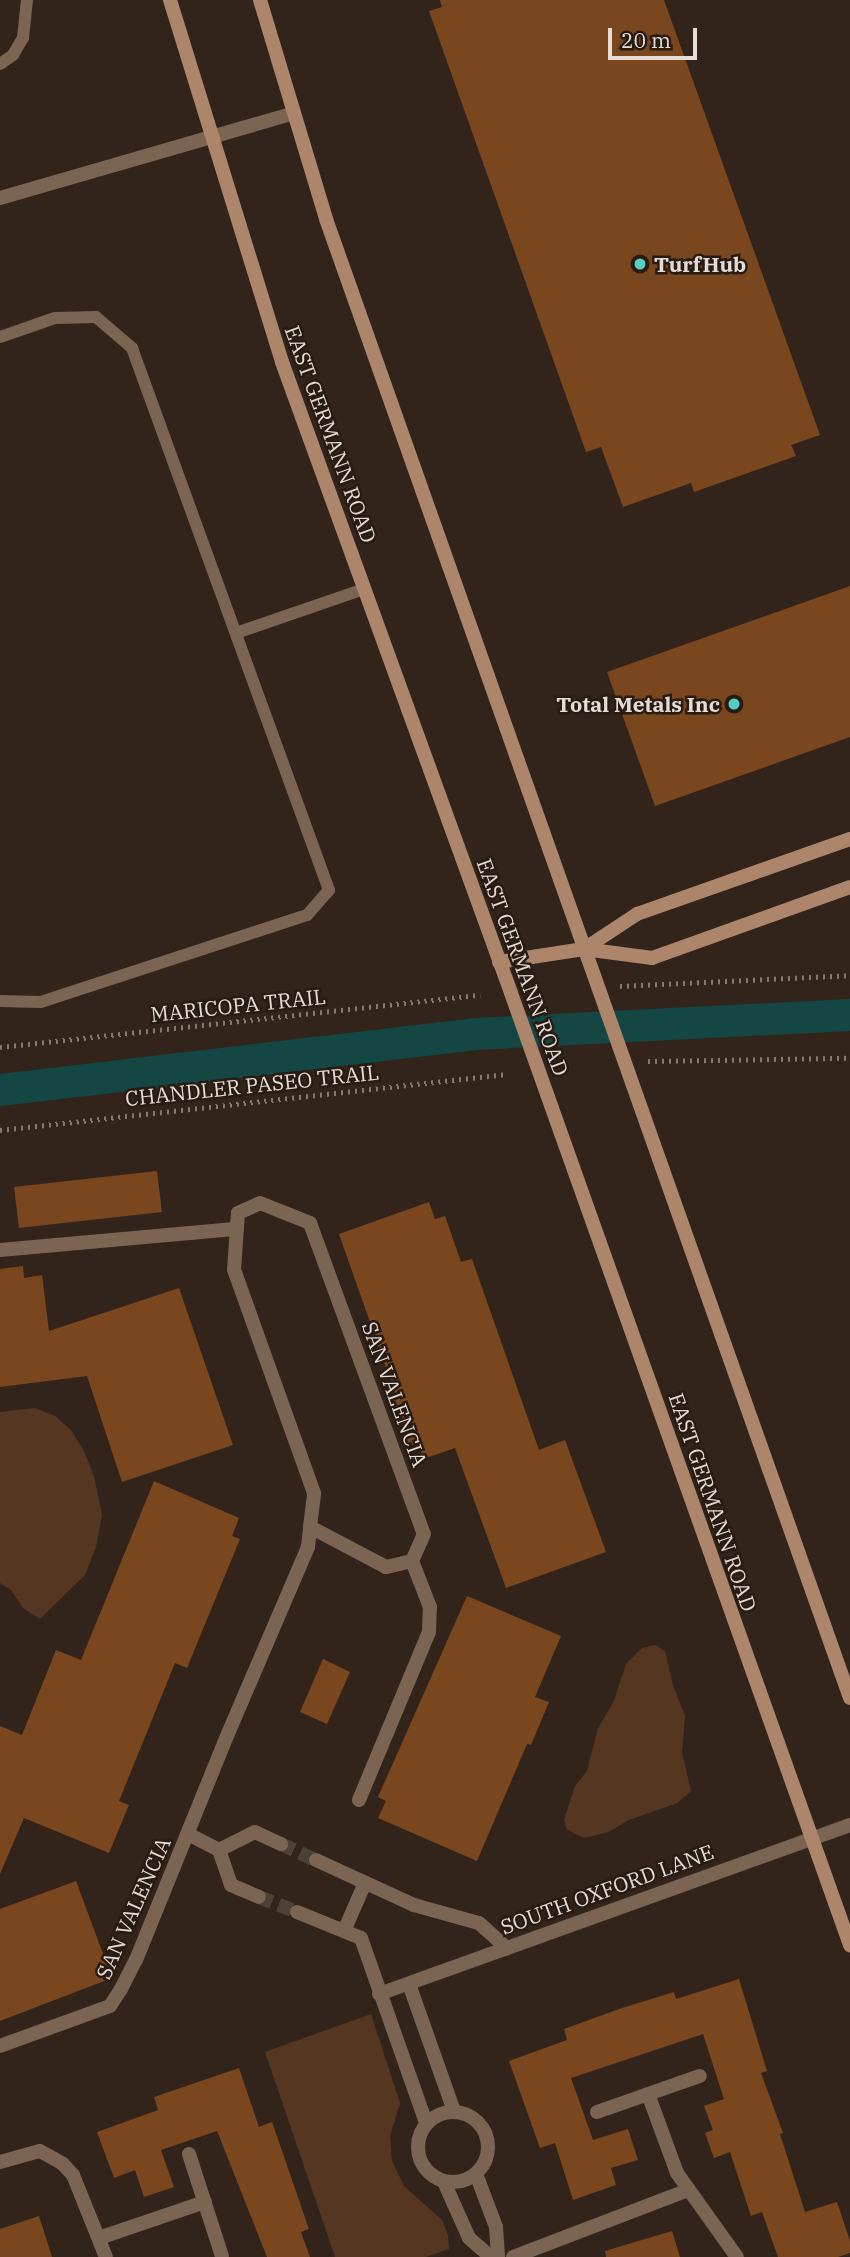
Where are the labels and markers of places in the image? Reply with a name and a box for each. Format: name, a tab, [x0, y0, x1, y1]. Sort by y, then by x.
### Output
place label: TurfHub	[654, 251, 746, 277]
marker: TurfHub	[632, 256, 648, 272]
place label: Total Metals Inc	[556, 691, 720, 717]
marker: Total Metals Inc	[726, 696, 742, 712]

